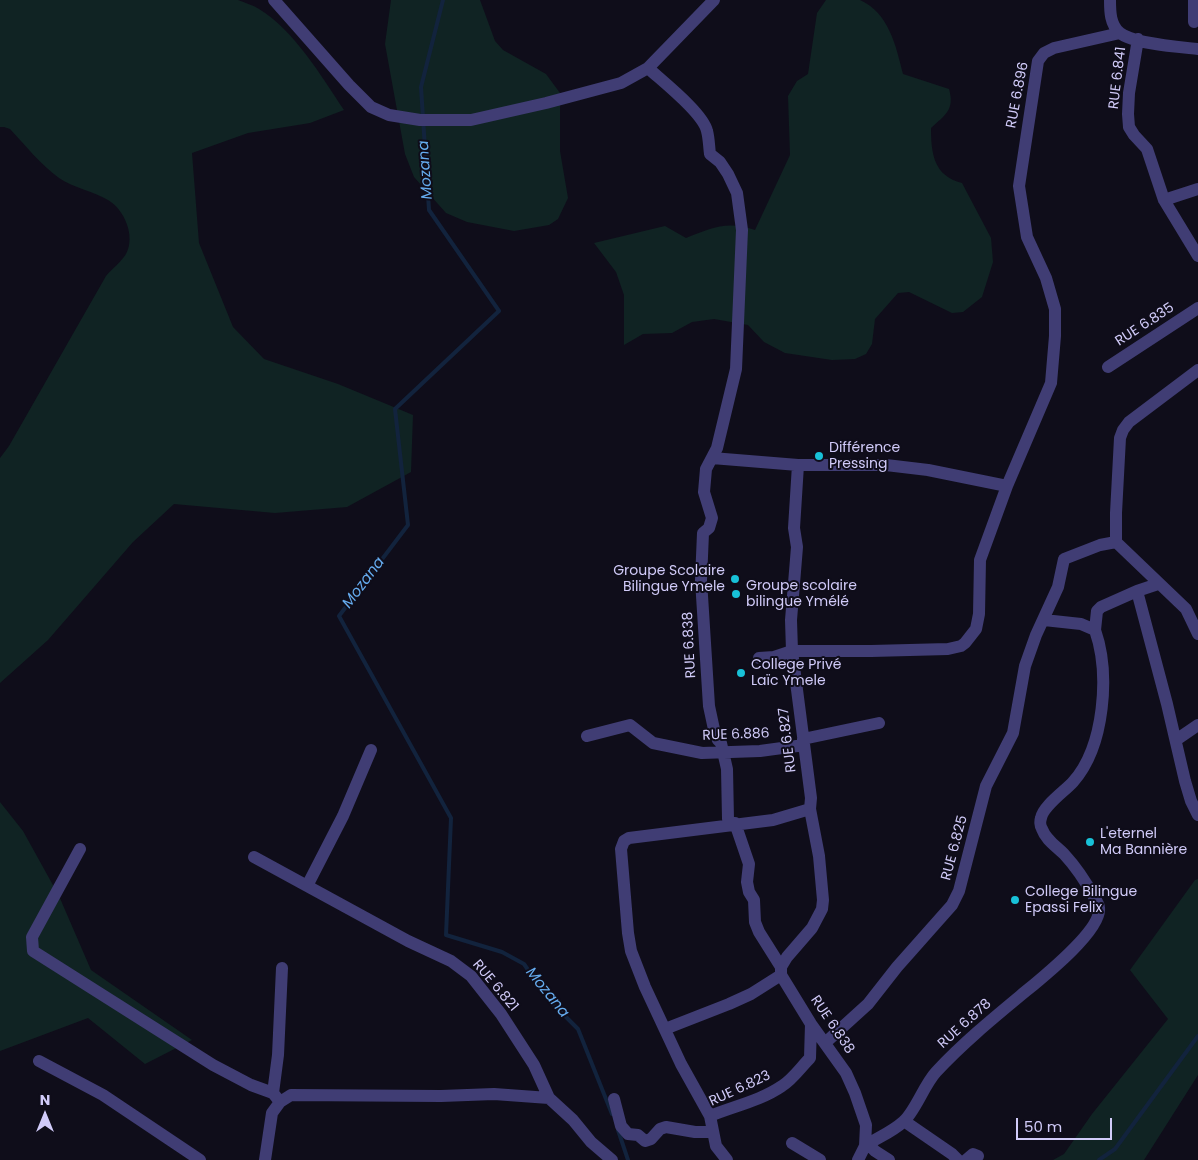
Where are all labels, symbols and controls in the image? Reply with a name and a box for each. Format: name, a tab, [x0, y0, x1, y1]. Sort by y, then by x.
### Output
street label: RUE 6.841	[1106, 46, 1130, 110]
street label: RUE 6.896	[1003, 60, 1033, 130]
water label: Mozana	[415, 140, 437, 200]
street label: RUE 6.835	[1113, 300, 1177, 350]
place label: Différence Pressing	[829, 440, 900, 472]
marker: Différence Pressing	[813, 450, 825, 462]
water label: Mozana	[339, 554, 389, 612]
place label: Groupe Scolaire Bilingue Ymele	[613, 563, 725, 596]
marker: Groupe Scolaire Bilingue Ymele	[729, 573, 741, 585]
place label: Groupe scolaire bilingue Ymélé	[746, 578, 857, 610]
marker: Groupe scolaire bilingue Ymélé	[730, 588, 742, 600]
street label: RUE 6.838	[680, 611, 700, 679]
place label: College Privé Laïc Ymele	[751, 657, 842, 690]
marker: College Privé Laïc Ymele	[735, 667, 747, 679]
street label: RUE 6.827	[776, 707, 800, 773]
street label: RUE 6.886	[702, 725, 770, 745]
street label: RUE 6.825	[938, 814, 972, 882]
place label: L'eternel Ma Bannière	[1100, 826, 1187, 859]
marker: L'eternel Ma Bannière	[1084, 836, 1096, 848]
place label: College Bilingue Epassi Felix	[1025, 884, 1137, 916]
marker: College Bilingue Epassi Felix	[1009, 894, 1021, 906]
street label: RUE 6.821	[469, 957, 521, 1015]
water label: Mozana	[521, 964, 573, 1022]
street label: RUE 6.838	[806, 993, 858, 1057]
street label: RUE 6.878	[935, 996, 995, 1052]
street label: RUE 6.823	[707, 1067, 773, 1111]
north arrow	[20, 1090, 70, 1140]
text: N	[40, 1090, 50, 1110]
scale bar	[1018, 1108, 1114, 1140]
text: 50 m	[1024, 1116, 1062, 1137]

